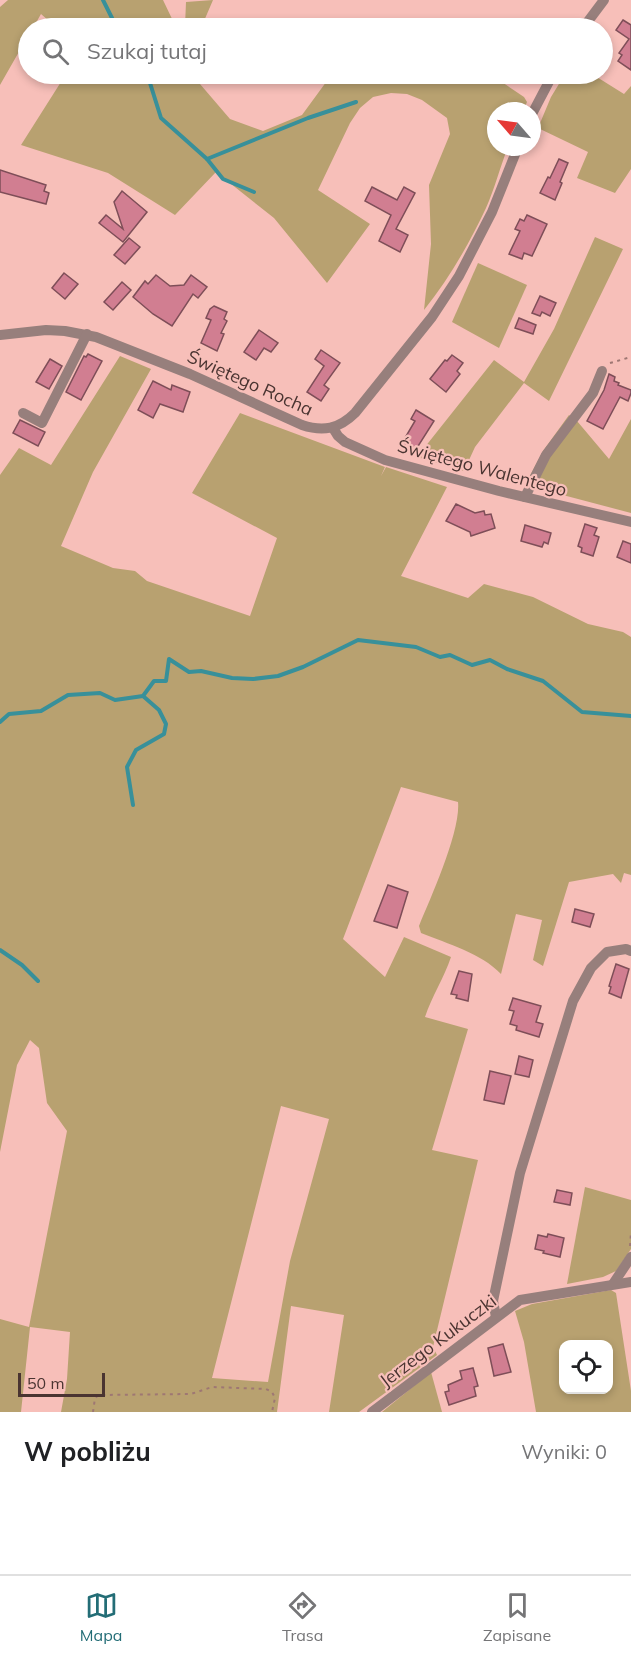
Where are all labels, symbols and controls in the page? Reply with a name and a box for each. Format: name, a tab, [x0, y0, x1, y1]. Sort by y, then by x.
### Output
search box	[18, 18, 613, 84]
icon: search	[39, 35, 72, 68]
text: Szukaj tutaj	[87, 37, 207, 65]
north arrow	[487, 102, 541, 156]
street label: Świętego Rocha	[184, 344, 317, 421]
street label: Świętego Walentego	[395, 434, 569, 501]
street label: Jerzego Kukuczki	[375, 1289, 501, 1392]
map controls	[559, 1340, 613, 1394]
button: locate	[559, 1340, 613, 1394]
scale bar	[18, 1370, 105, 1398]
text: 50 m	[27, 1373, 64, 1393]
text: W pobliżu	[24, 1435, 151, 1468]
text: Wyniki: 0	[521, 1439, 607, 1464]
tab: Mapa	[80, 1589, 122, 1645]
tab: Trasa	[282, 1589, 323, 1645]
tab: Zapisane	[483, 1589, 551, 1645]

